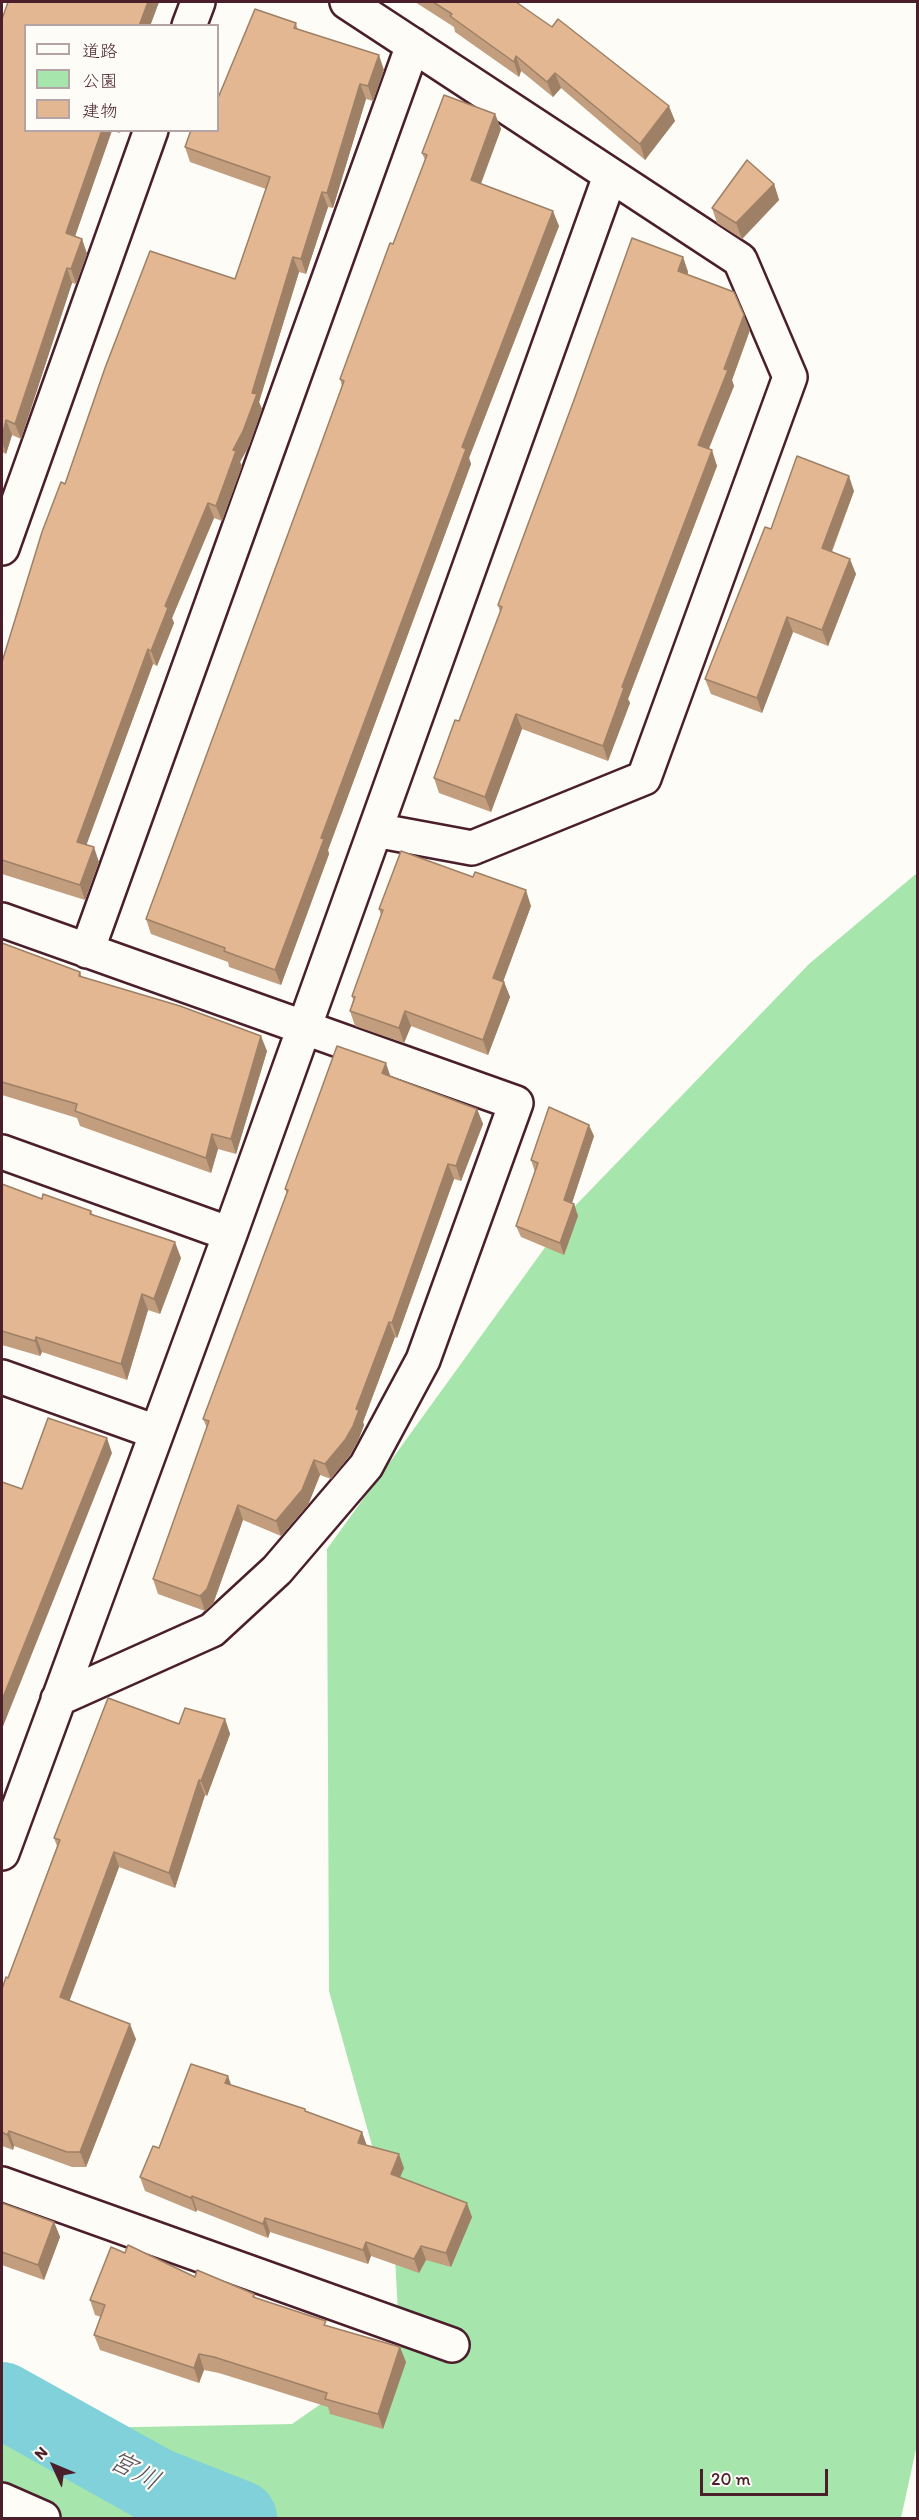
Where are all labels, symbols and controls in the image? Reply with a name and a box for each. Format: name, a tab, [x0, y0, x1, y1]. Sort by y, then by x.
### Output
legend	[24, 24, 219, 132]
text: 道路	[82, 40, 118, 62]
text: 公園	[82, 70, 118, 92]
text: 建物	[82, 100, 118, 122]
north arrow	[24, 2436, 84, 2496]
text: N	[30, 2443, 51, 2464]
water label: 宮川	[103, 2445, 165, 2499]
scale bar	[703, 2457, 830, 2495]
text: 20 m	[711, 2468, 751, 2490]

